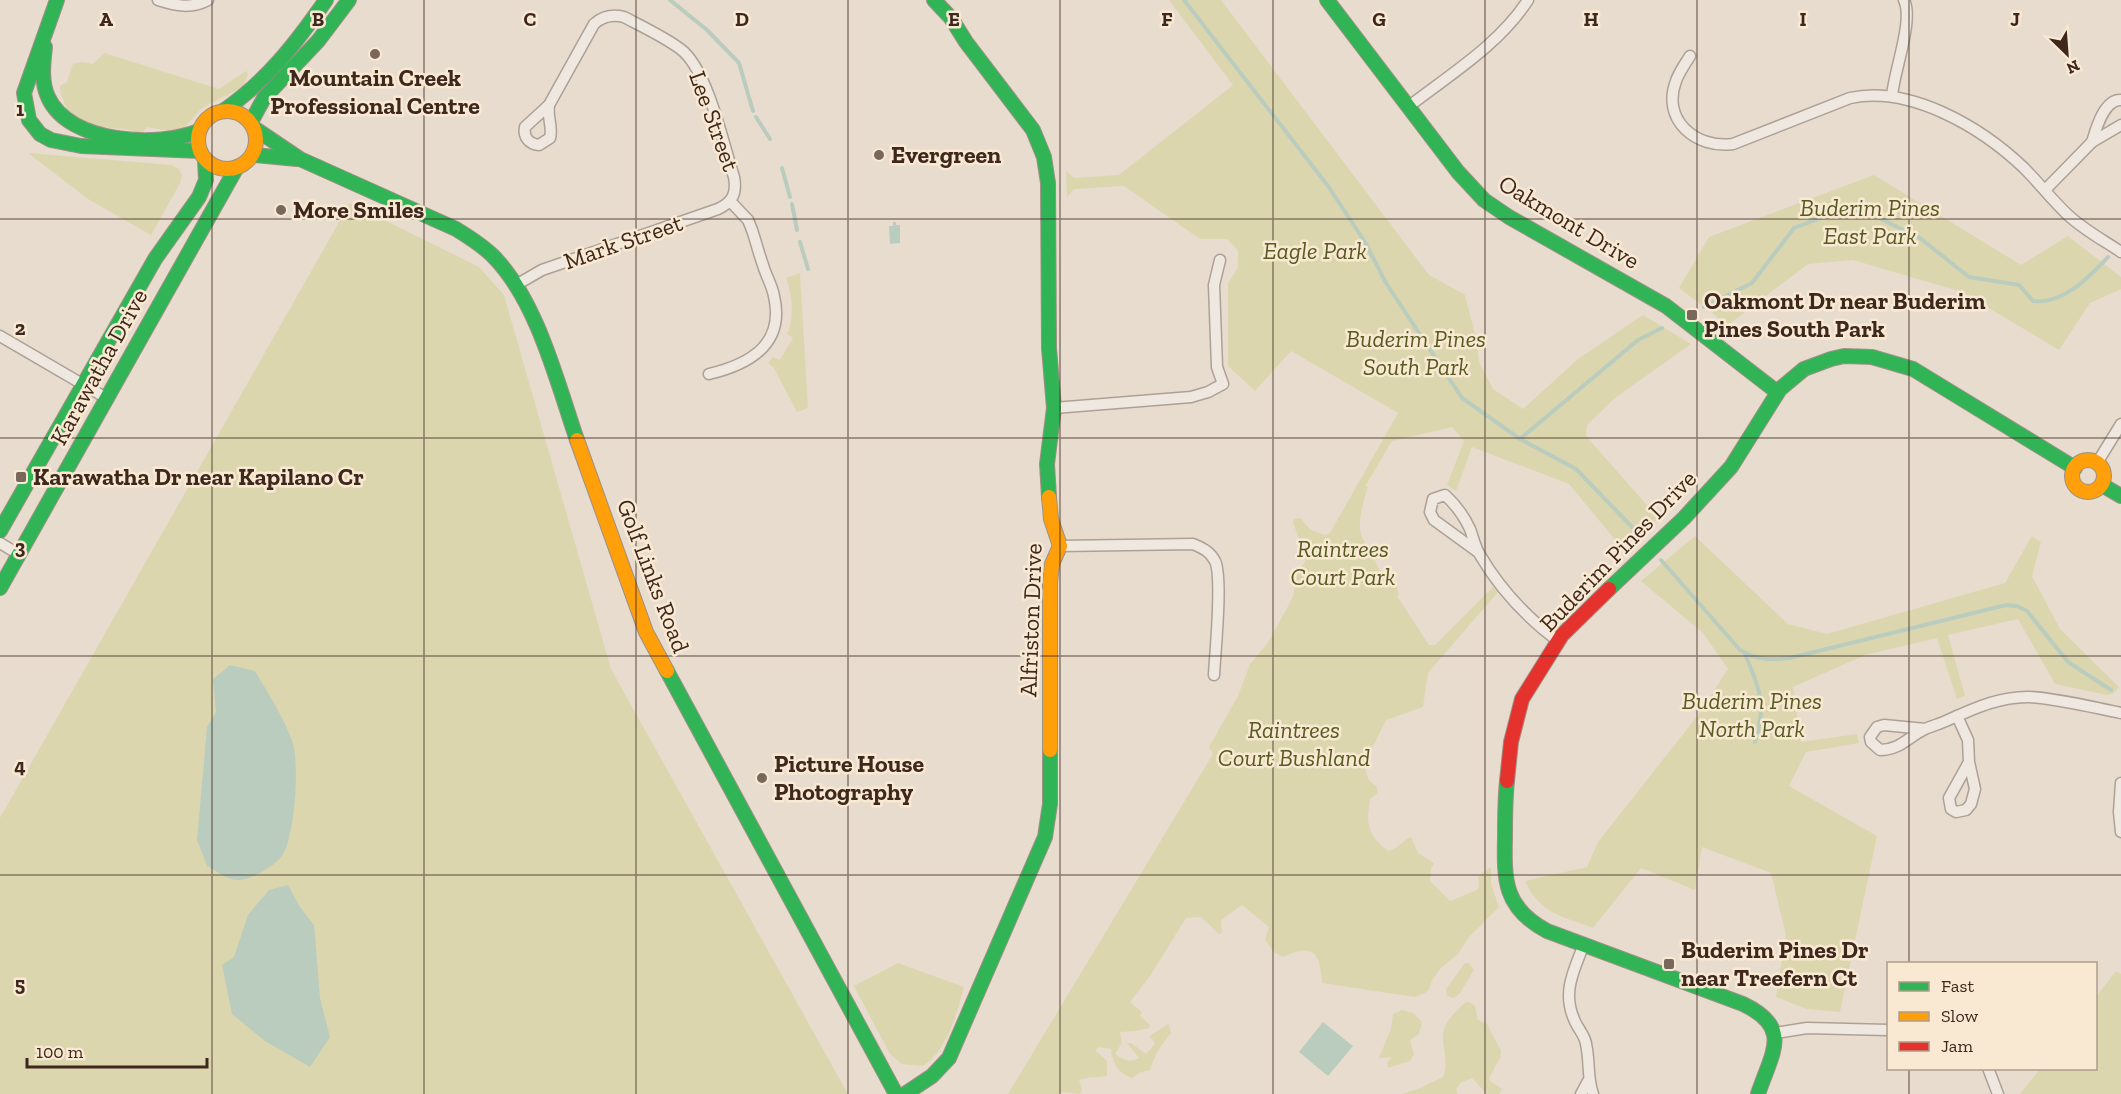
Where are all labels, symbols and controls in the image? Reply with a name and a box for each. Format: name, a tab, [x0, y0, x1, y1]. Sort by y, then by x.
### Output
text: A	[99, 7, 113, 31]
text: B	[312, 7, 324, 31]
text: C	[524, 7, 537, 31]
text: D	[735, 7, 749, 31]
text: E	[948, 7, 960, 31]
text: F	[1161, 7, 1173, 31]
text: G	[1372, 7, 1386, 31]
text: H	[1583, 7, 1599, 31]
text: I	[1799, 7, 1807, 31]
text: J	[2010, 7, 2020, 31]
north arrow	[2037, 24, 2097, 84]
marker: Mountain Creek Professional Centre	[368, 47, 382, 61]
text: N	[2064, 56, 2083, 78]
place label: Mountain Creek Professional Centre	[270, 63, 480, 120]
street label: Lee Street	[683, 67, 746, 175]
text: 1	[16, 97, 24, 121]
place label: Evergreen	[891, 140, 1001, 169]
marker: Evergreen	[872, 148, 886, 162]
street label: Oakmont Drive	[1494, 168, 1645, 275]
park label: Buderim Pines East Park	[1800, 193, 1940, 250]
place label: More Smiles	[293, 195, 424, 224]
marker: More Smiles	[274, 203, 288, 217]
street label: Mark Street	[560, 208, 686, 275]
park label: Eagle Park	[1263, 236, 1367, 265]
street label: Karawatha Drive	[44, 284, 153, 450]
place label: Oakmont Dr near Buderim Pines South Park	[1704, 286, 1985, 343]
marker: Oakmont Dr near Buderim Pines South Park	[1685, 308, 1699, 322]
text: 2	[15, 316, 26, 340]
park label: Buderim Pines South Park	[1346, 324, 1486, 381]
place label: Karawatha Dr near Kapilano Cr	[33, 462, 364, 491]
street label: Buderim Pines Drive	[1533, 464, 1702, 637]
marker: Karawatha Dr near Kapilano Cr	[14, 470, 28, 484]
street label: Golf Links Road	[611, 495, 696, 657]
park label: Raintrees Court Park	[1290, 534, 1396, 591]
text: 3	[15, 535, 26, 559]
street label: Alfriston Drive	[1013, 543, 1048, 697]
park label: Buderim Pines North Park	[1682, 686, 1822, 743]
park label: Raintrees Court Bushland	[1218, 715, 1370, 772]
place label: Picture House Photography	[774, 749, 925, 806]
text: 4	[14, 754, 26, 778]
marker: Picture House Photography	[755, 771, 769, 785]
place label: Buderim Pines Dr near Treefern Ct	[1681, 935, 1869, 992]
marker: Buderim Pines Dr near Treefern Ct	[1662, 957, 1676, 971]
legend	[1887, 962, 2097, 1070]
text: 5	[15, 972, 25, 996]
text: Fast	[1941, 975, 1974, 997]
text: Slow	[1941, 1005, 1978, 1027]
scale bar	[27, 1031, 207, 1069]
text: Jam	[1941, 1035, 1973, 1057]
text: 100 m	[36, 1041, 84, 1063]

